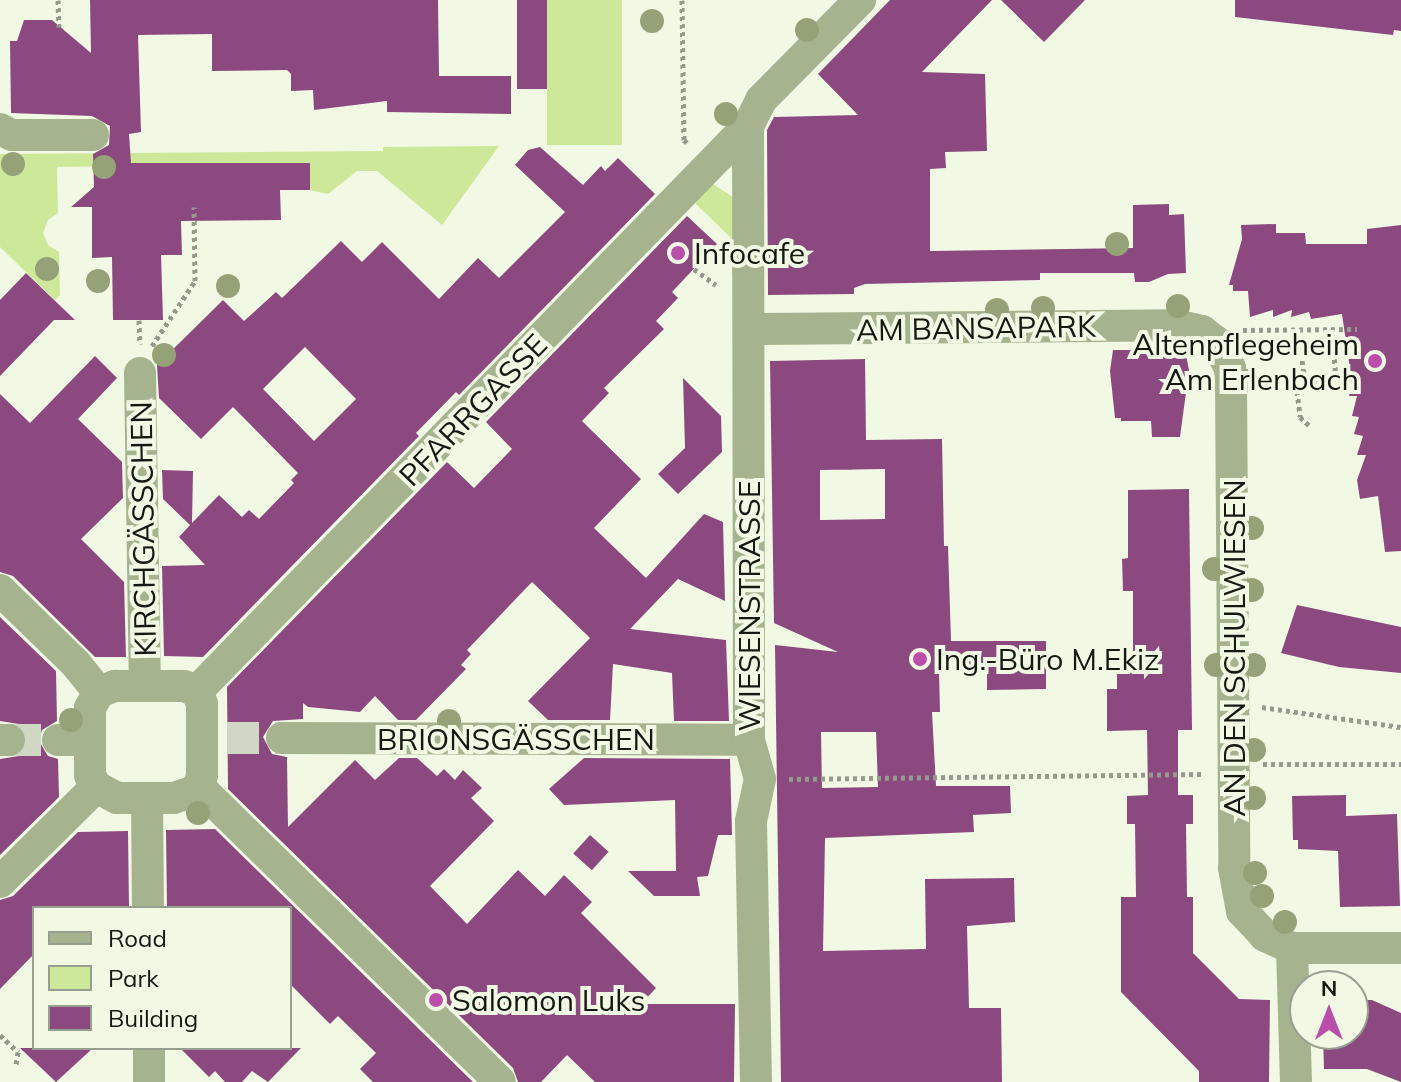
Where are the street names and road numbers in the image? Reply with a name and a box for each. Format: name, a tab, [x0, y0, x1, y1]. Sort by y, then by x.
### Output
street label: AM BANSAPARK	[856, 308, 1096, 348]
street label: PFARRGASSE	[392, 327, 554, 493]
street label: KIRCHGÄSSCHEN	[123, 401, 163, 657]
street label: AN DEN SCHULWIESEN	[1216, 479, 1252, 817]
street label: WIESENSTRASSE	[731, 481, 767, 731]
street label: BRIONSGÄSSCHEN	[377, 721, 655, 757]

